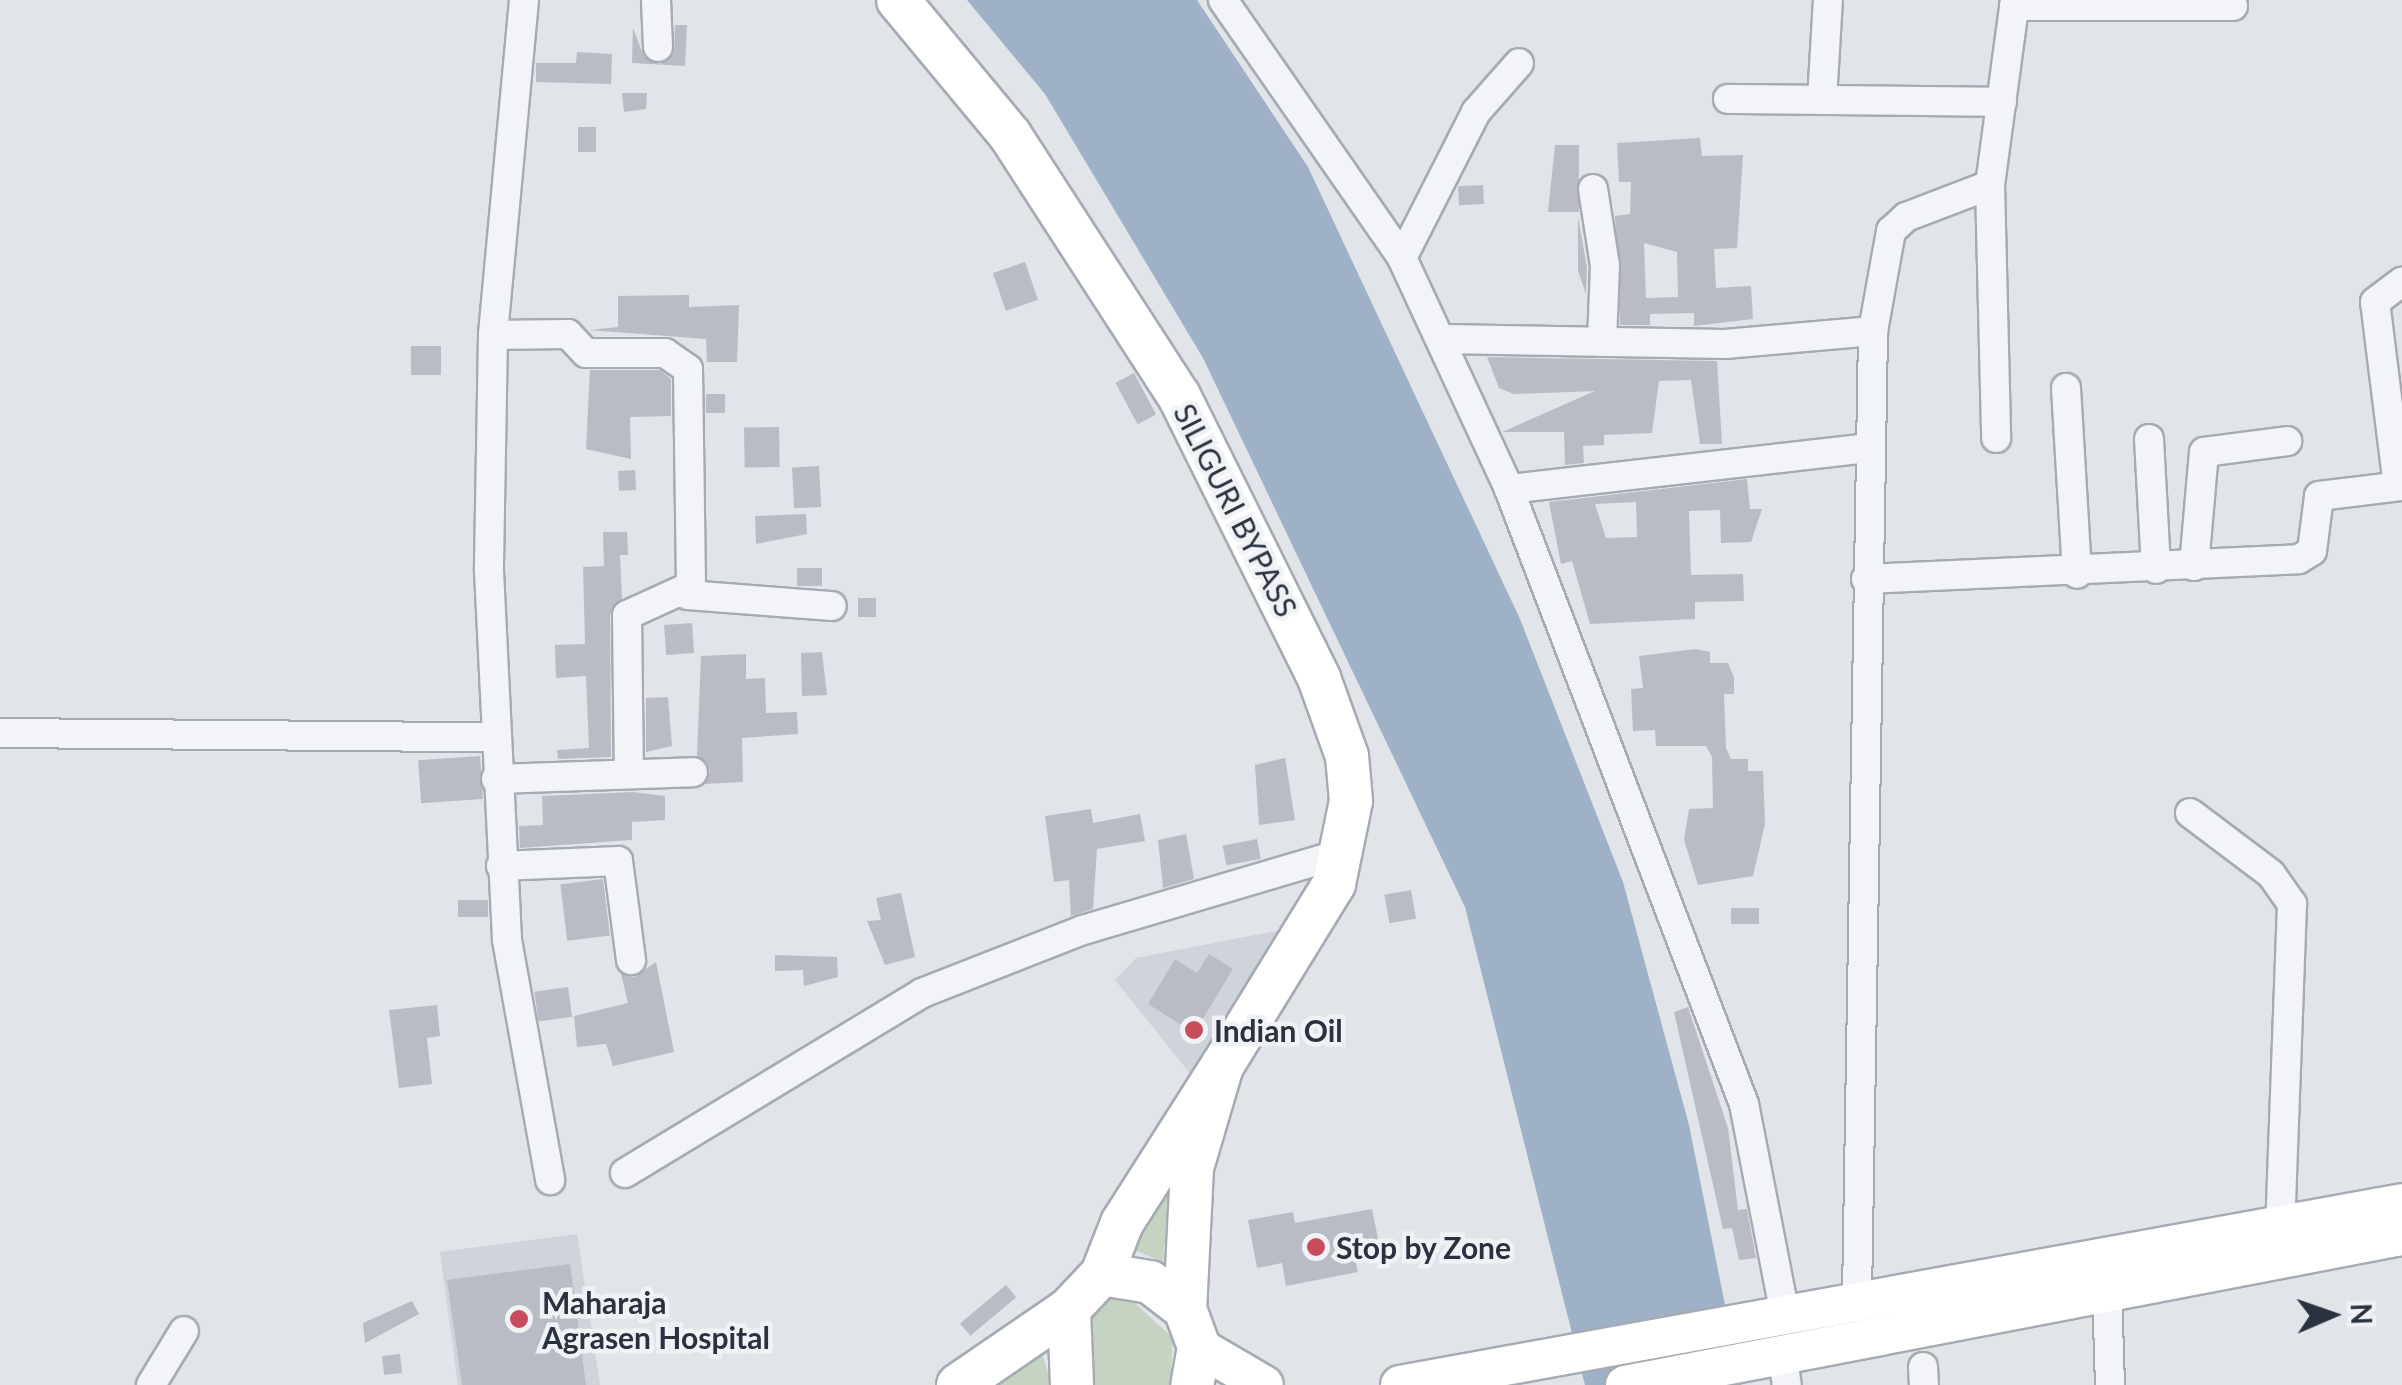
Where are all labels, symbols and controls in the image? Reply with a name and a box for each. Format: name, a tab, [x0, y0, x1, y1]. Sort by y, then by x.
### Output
street label: SILIGURI BYPASS	[1167, 398, 1305, 622]
place label: Indian Oil	[1214, 1012, 1343, 1048]
marker: Indian Oil	[1183, 1019, 1205, 1041]
place label: Stop by Zone	[1336, 1229, 1512, 1265]
marker: Stop by Zone	[1305, 1236, 1327, 1258]
north arrow	[2282, 1265, 2382, 1365]
place label: Maharaja Agrasen Hospital	[542, 1284, 770, 1354]
text: N	[2345, 1303, 2379, 1325]
marker: Maharaja Agrasen Hospital	[506, 1306, 532, 1332]

